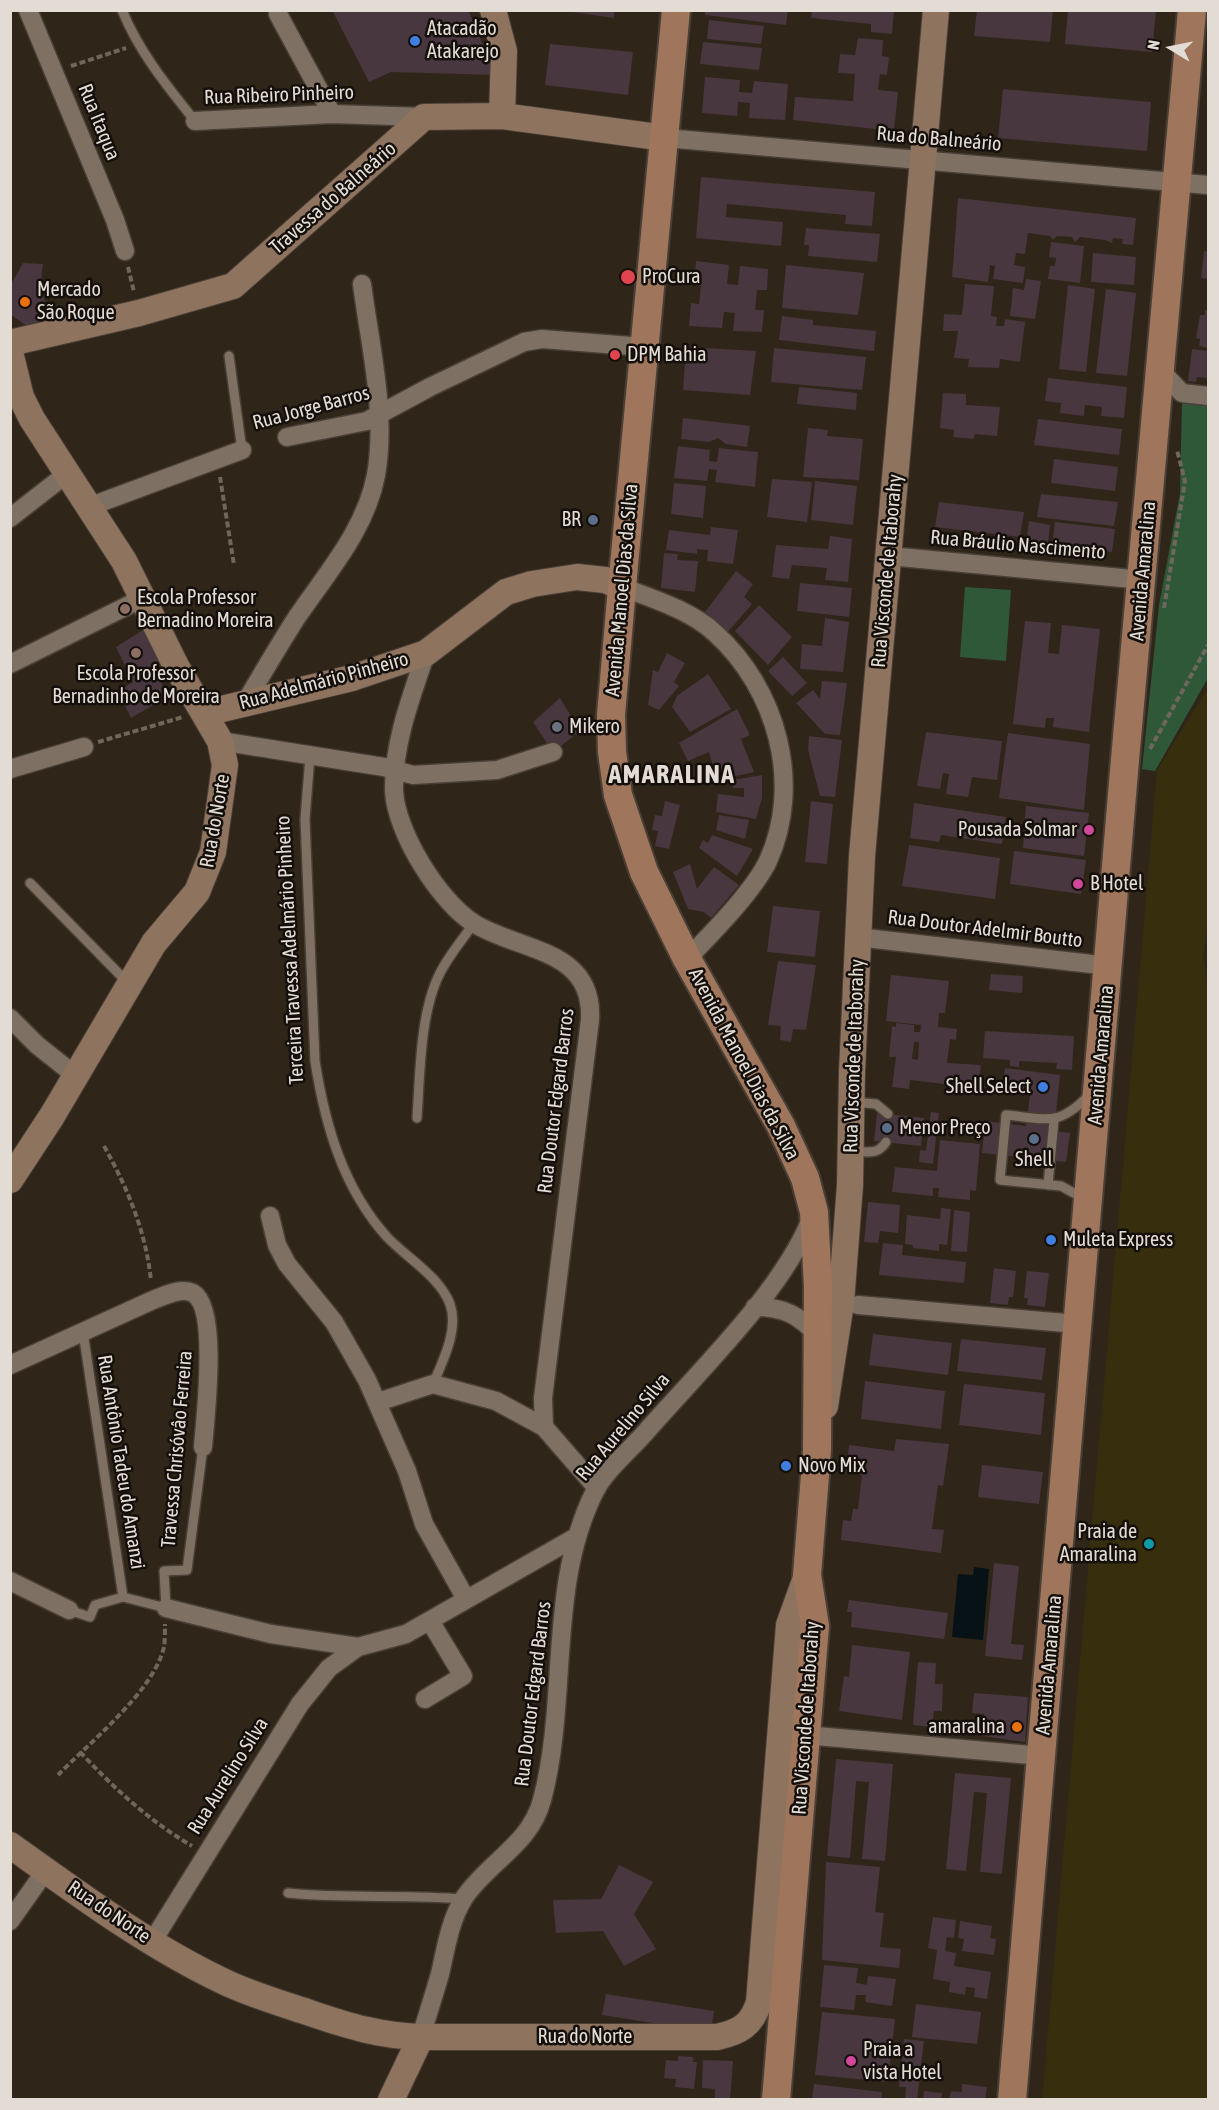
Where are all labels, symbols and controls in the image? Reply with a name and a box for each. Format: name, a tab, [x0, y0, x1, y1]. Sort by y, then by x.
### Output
place label: Atacadão Atakarejo	[427, 17, 499, 64]
north arrow	[1141, 18, 1201, 78]
marker: Atacadão Atakarejo	[408, 34, 422, 48]
text: N	[1144, 39, 1163, 51]
street label: Rua Itaqua	[73, 80, 125, 164]
street label: Rua Ribeiro Pinheiro	[204, 80, 354, 110]
street label: Rua do Balneário	[876, 122, 1002, 156]
street label: Travessa do Balneário	[265, 137, 401, 259]
place label: ProCura	[642, 265, 701, 289]
marker: ProCura	[619, 268, 637, 286]
place label: Mercado São Roque	[37, 278, 114, 325]
marker: Mercado São Roque	[18, 295, 32, 309]
place label: DPM Bahia	[627, 343, 707, 367]
marker: DPM Bahia	[608, 348, 622, 362]
street label: Rua Jorge Barros	[250, 381, 372, 435]
street label: Rua Visconde de Itaborahy	[867, 473, 907, 669]
street label: Avenida Manoel Dias da Silva	[601, 483, 643, 697]
street label: Avenida Amaralina	[1125, 500, 1161, 642]
place label: BR	[562, 508, 581, 532]
marker: BR	[586, 513, 600, 527]
street label: Rua Bráulio Nascimento	[929, 525, 1107, 565]
place label: Escola Professor Bernadino Moreira	[137, 586, 274, 633]
marker: Escola Professor Bernadino Moreira	[118, 602, 132, 616]
marker: Escola Professor Bernadinho de Moreira	[129, 646, 143, 660]
street label: Rua Adelmário Pinheiro	[237, 647, 411, 715]
place label: Escola Professor Bernadinho de Moreira	[52, 662, 220, 709]
place label: Mikero	[569, 715, 620, 739]
marker: Mikero	[550, 720, 564, 734]
district label: AMARALINA	[609, 759, 735, 791]
street label: Rua do Norte	[195, 772, 235, 870]
street label: Terceira Travessa Adelmário Pinheiro	[271, 815, 309, 1085]
place label: Pousada Solmar	[958, 818, 1077, 842]
marker: Pousada Solmar	[1082, 823, 1096, 837]
place label: B Hotel	[1090, 872, 1143, 896]
marker: B Hotel	[1071, 877, 1085, 891]
street label: Rua Doutor Adelmir Boutto	[886, 905, 1084, 953]
street label: Rua Visconde de Itaborahy	[839, 959, 869, 1153]
street label: Avenida Manoel Dias da Silva	[683, 964, 805, 1164]
street label: Avenida Amaralina	[1083, 984, 1119, 1126]
street label: Rua Doutor Edgard Barros	[533, 1007, 579, 1195]
place label: Shell Select	[946, 1075, 1031, 1099]
marker: Shell Select	[1036, 1080, 1050, 1094]
place label: Menor Preço	[899, 1116, 991, 1140]
marker: Menor Preço	[880, 1121, 894, 1135]
marker: Shell	[1027, 1132, 1041, 1146]
place label: Shell	[1015, 1148, 1053, 1172]
place label: Muleta Express	[1063, 1228, 1173, 1252]
marker: Muleta Express	[1044, 1233, 1058, 1247]
street label: Travessa Chrisóvâo Ferreira	[156, 1350, 198, 1548]
street label: Rua Antônio Tadeu do Amanzi	[92, 1353, 150, 1571]
street label: Rua Aurelino Silva	[571, 1368, 675, 1486]
place label: Novo Mix	[798, 1454, 865, 1478]
marker: Novo Mix	[779, 1459, 793, 1473]
place label: Praia de Amaralina	[1060, 1520, 1137, 1567]
marker: Praia de Amaralina	[1142, 1537, 1156, 1551]
street label: Avenida Amaralina	[1031, 1594, 1067, 1736]
street label: Rua Doutor Edgard Barros	[510, 1600, 556, 1788]
street label: Rua Visconde de Itaborahy	[787, 1620, 825, 1816]
street label: Rua Aurelino Silva	[182, 1713, 274, 1839]
place label: amaralina	[928, 1715, 1005, 1739]
marker: amaralina	[1010, 1720, 1024, 1734]
street label: Rua do Norte	[63, 1876, 155, 1948]
street label: Rua do Norte	[538, 2025, 632, 2049]
place label: Praia a vista Hotel	[863, 2038, 942, 2085]
marker: Praia a vista Hotel	[844, 2054, 858, 2068]

